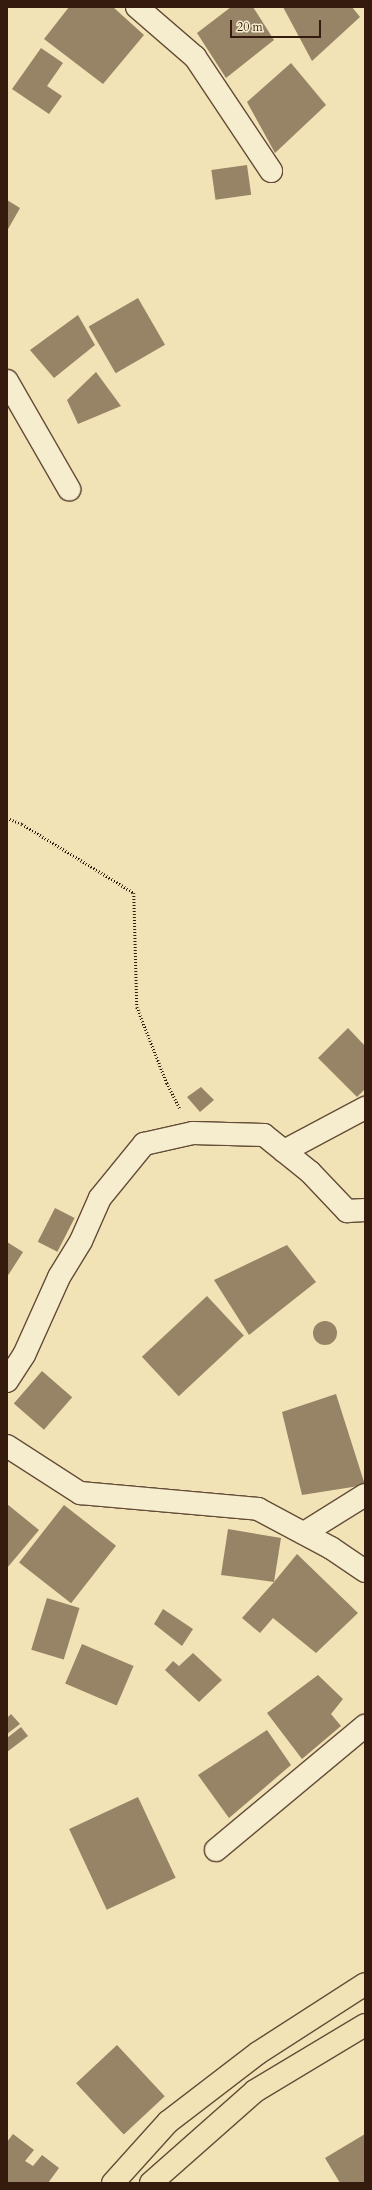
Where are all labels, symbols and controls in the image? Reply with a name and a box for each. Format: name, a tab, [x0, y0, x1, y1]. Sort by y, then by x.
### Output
scale bar	[232, 12, 323, 38]
text: 20 m	[237, 19, 263, 35]

